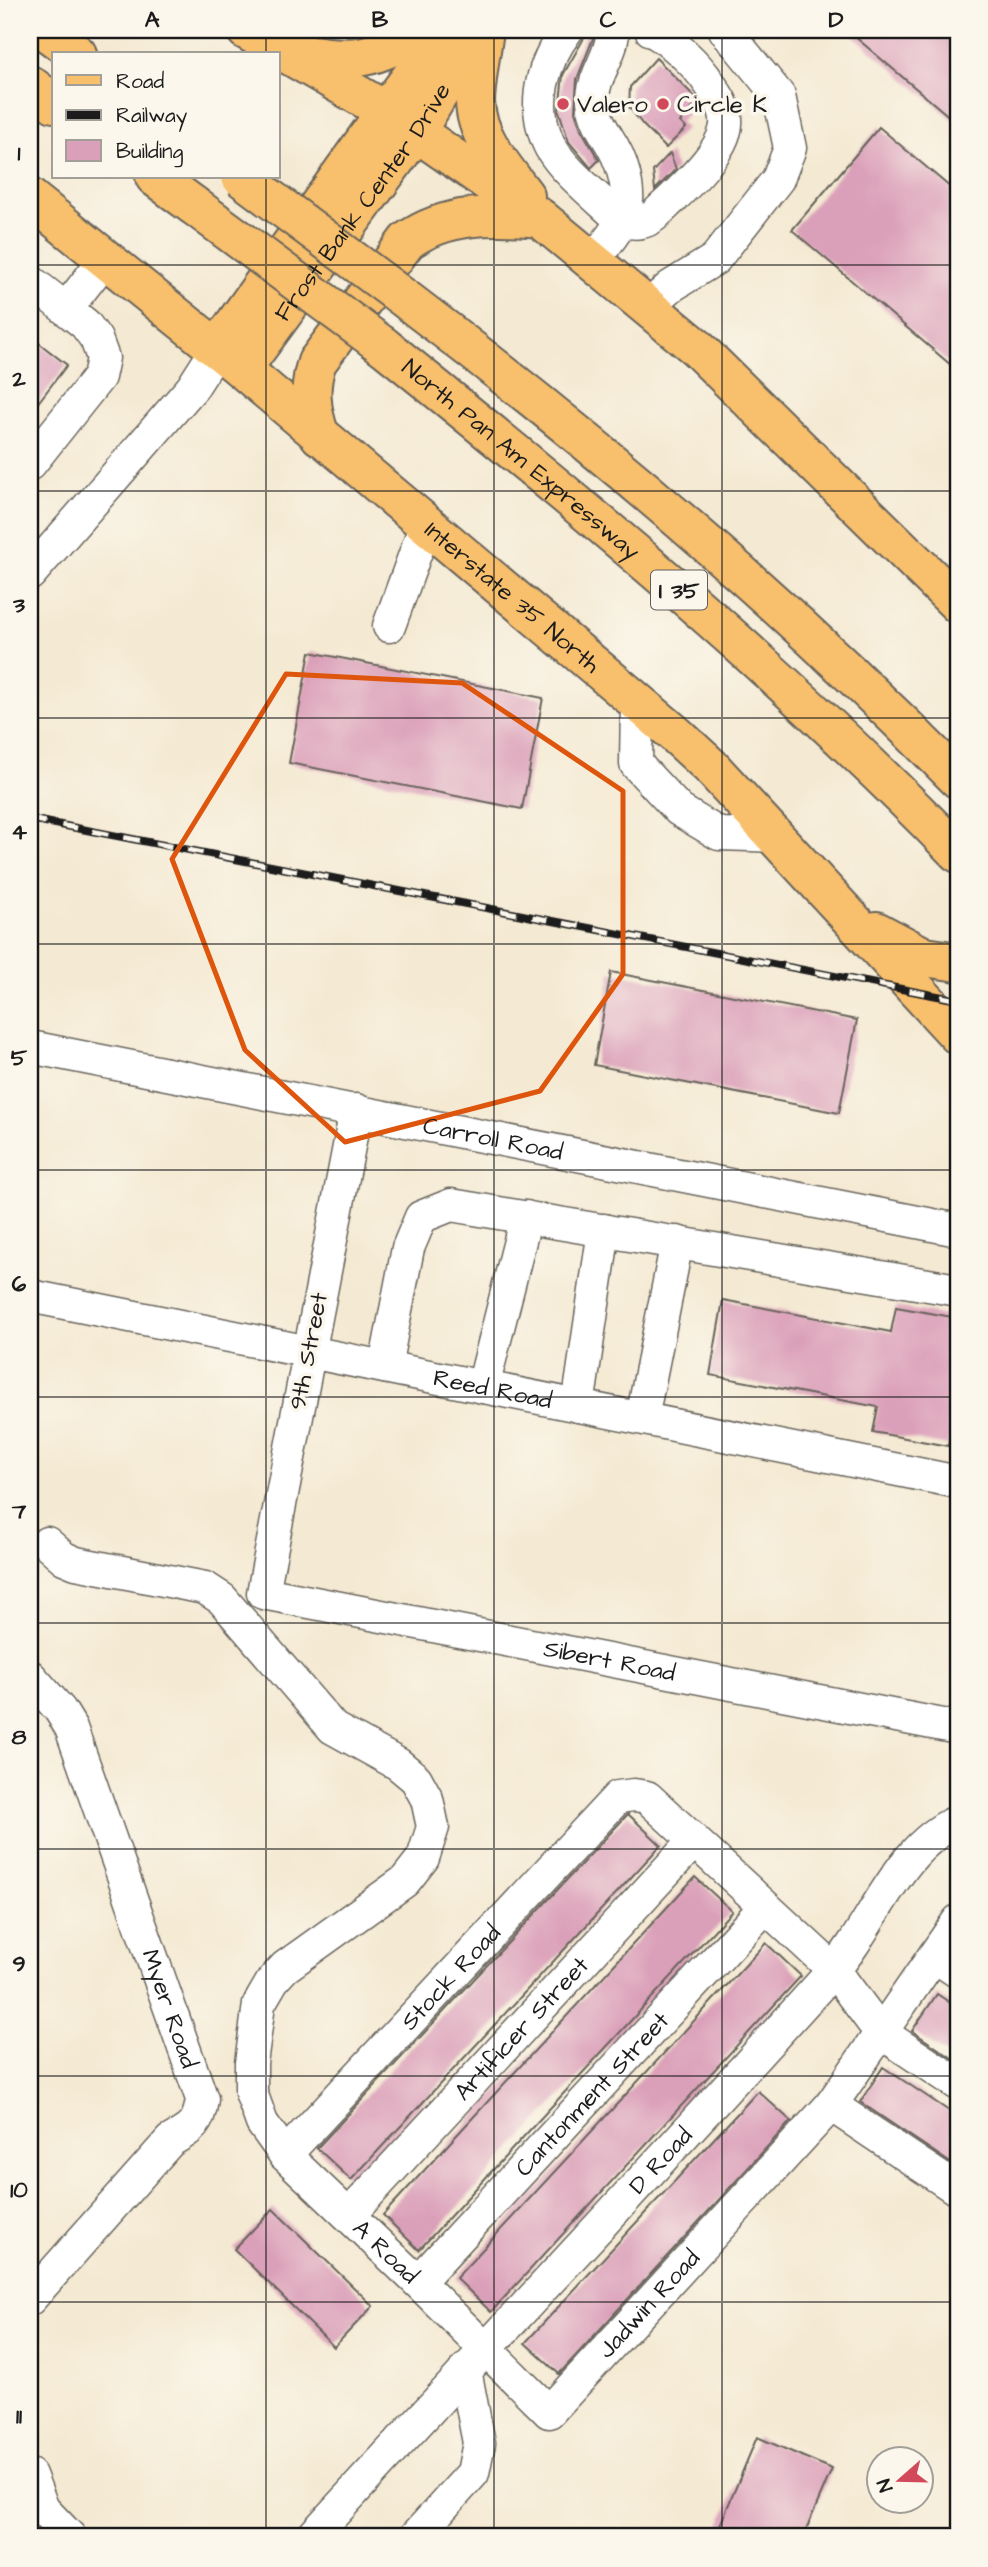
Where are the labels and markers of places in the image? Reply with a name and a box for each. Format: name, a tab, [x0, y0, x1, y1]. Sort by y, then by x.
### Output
place label: Valero	[577, 88, 648, 122]
place label: Circle K	[677, 88, 767, 122]
marker: Valero	[555, 96, 571, 112]
marker: Circle K	[655, 96, 671, 112]

